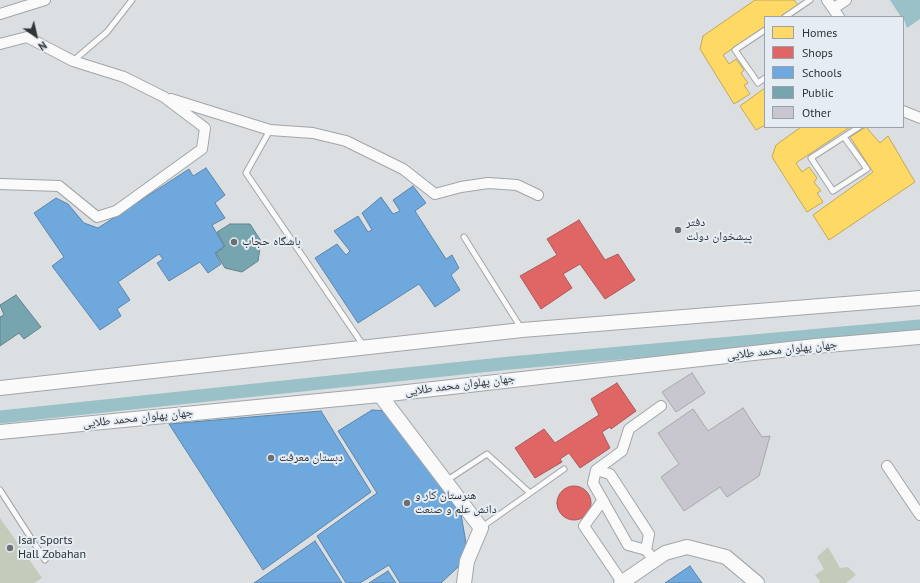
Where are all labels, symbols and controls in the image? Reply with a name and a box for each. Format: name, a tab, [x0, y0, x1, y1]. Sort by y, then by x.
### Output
north arrow	[16, 16, 56, 56]
legend	[764, 16, 904, 128]
text: Homes	[802, 25, 837, 40]
text: N	[36, 38, 50, 54]
text: Shops	[802, 45, 833, 60]
text: Schools	[802, 65, 842, 80]
text: Public	[802, 85, 833, 100]
text: Other	[802, 105, 831, 120]
place label: دفتر پیشخوان دولت	[686, 216, 752, 244]
marker: دفتر پیشخوان دولت	[673, 225, 683, 235]
place label: باشگاه حجاب	[242, 235, 301, 249]
marker: باشگاه حجاب	[229, 237, 239, 247]
street label: جهان پهلوان محمد طلایی	[726, 337, 838, 363]
street label: جهان پهلوان محمد طلایی	[404, 371, 516, 399]
street label: جهان پهلوان محمد طلایی	[82, 405, 194, 431]
place label: دبستان معرفت	[279, 451, 343, 465]
marker: دبستان معرفت	[266, 453, 276, 463]
place label: هنرستان کار و دانش علم و صنعت	[415, 489, 497, 517]
marker: هنرستان کار و دانش علم و صنعت	[402, 498, 412, 508]
place label: Isar Sports Hall Zobahan	[18, 534, 86, 562]
marker: Isar Sports Hall Zobahan	[5, 543, 15, 553]

